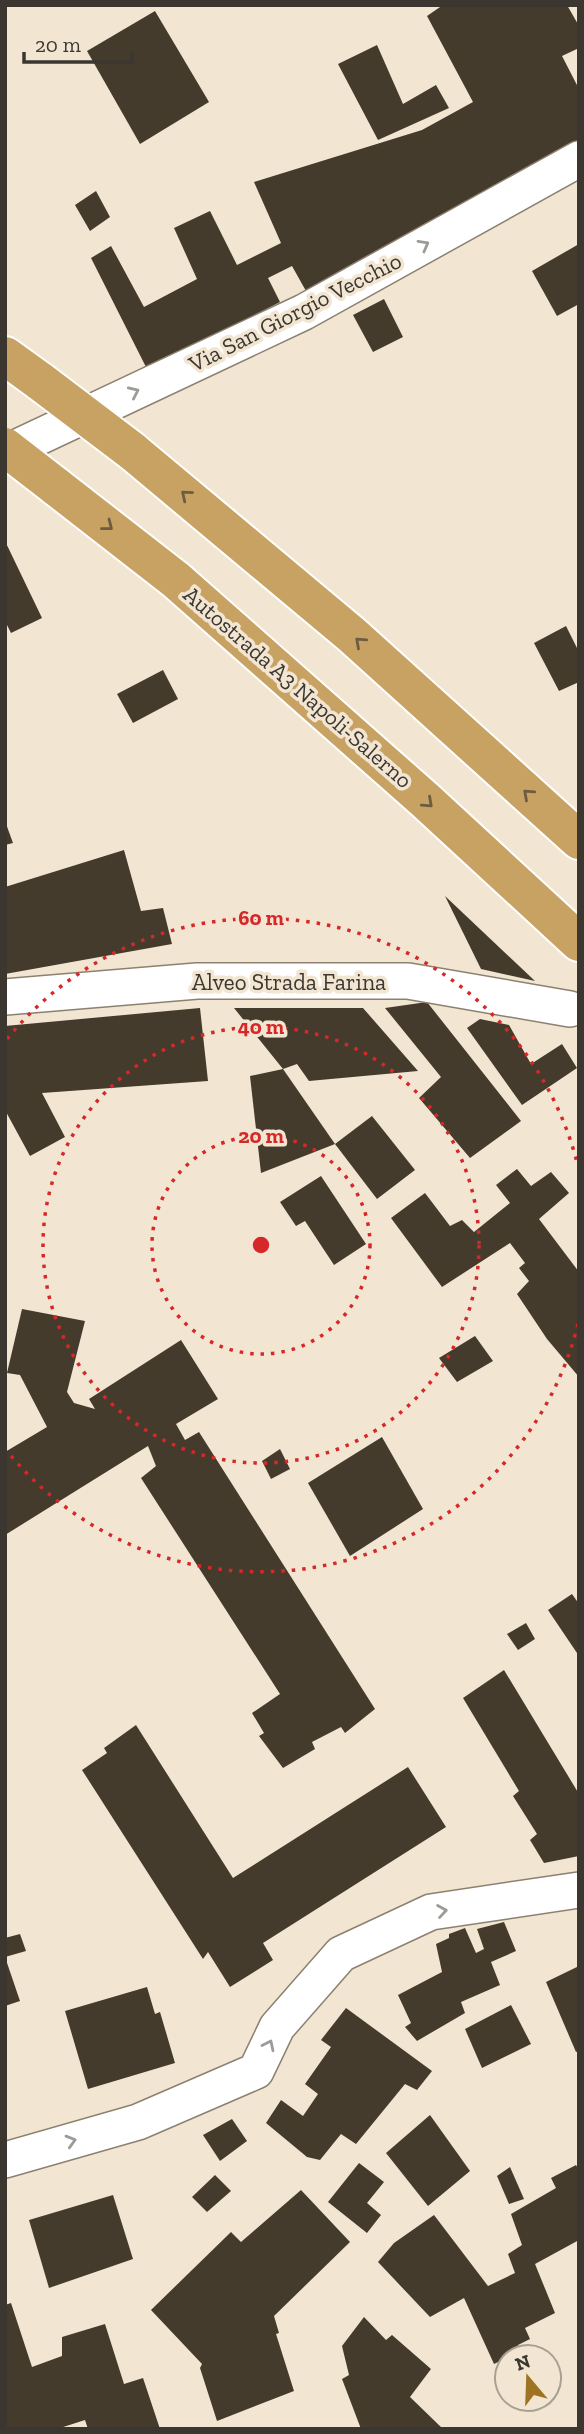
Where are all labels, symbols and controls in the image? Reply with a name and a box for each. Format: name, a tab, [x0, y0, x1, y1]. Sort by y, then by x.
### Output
scale bar	[24, 21, 133, 65]
text: 20 m	[35, 32, 81, 57]
one-way arrow	[416, 240, 429, 253]
street label: Via San Giorgio Vecchio	[183, 246, 406, 378]
one-way arrow	[126, 387, 139, 401]
one-way arrow	[181, 491, 194, 503]
one-way arrow	[100, 518, 112, 531]
street label: Autostrada A3 Napoli-Salerno	[178, 580, 418, 794]
one-way arrow	[355, 638, 368, 650]
one-way arrow	[523, 790, 536, 803]
one-way arrow	[420, 794, 433, 807]
text: 60 m	[238, 905, 284, 930]
street label: Alveo Strada Farina	[192, 968, 386, 996]
text: 40 m	[238, 1014, 285, 1039]
text: 20 m	[238, 1123, 284, 1148]
centre of rings	[249, 1233, 273, 1257]
one-way arrow	[436, 1904, 448, 1919]
one-way arrow	[260, 2040, 274, 2052]
one-way arrow	[65, 2135, 77, 2150]
north arrow	[493, 2343, 563, 2413]
text: N	[512, 2349, 533, 2376]

